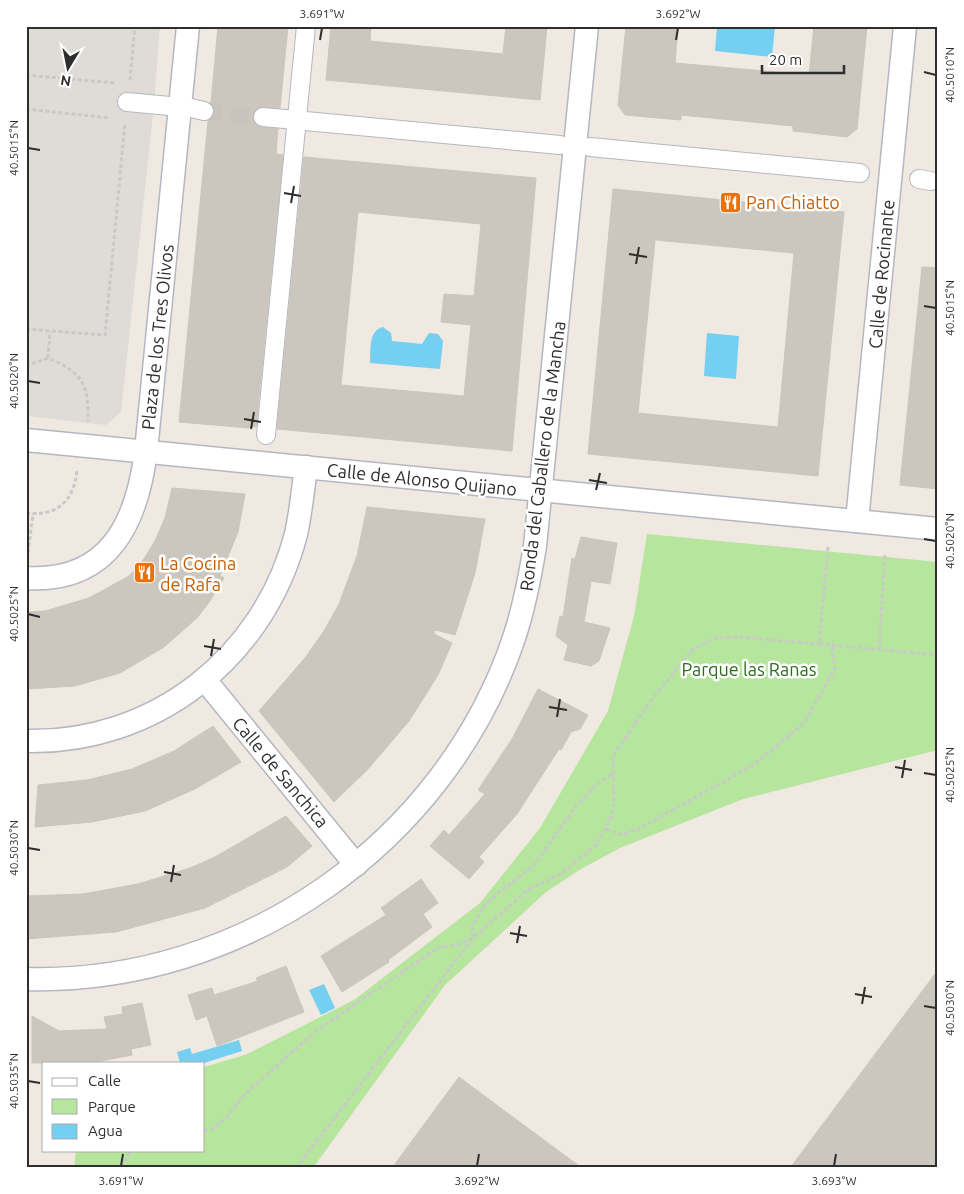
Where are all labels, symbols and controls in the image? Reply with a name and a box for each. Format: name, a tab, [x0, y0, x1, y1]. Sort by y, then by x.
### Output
text: 3.691°W	[300, 7, 345, 20]
text: 3.692°W	[656, 7, 701, 20]
north arrow	[42, 42, 92, 92]
scale bar	[762, 42, 844, 74]
text: 40.5010°N	[943, 47, 956, 103]
text: 20 m	[769, 51, 802, 68]
text: N	[59, 72, 72, 90]
text: 40.5015°N	[7, 120, 20, 176]
restaurant icon: Pan Chiatto	[718, 190, 742, 214]
place label: Pan Chiatto	[746, 192, 840, 212]
street label: Calle de Rocinante	[865, 199, 897, 349]
street label: Plaza de los Tres Olivos	[137, 243, 177, 431]
text: 40.5015°N	[943, 280, 956, 336]
street label: Ronda del Caballero de la Mancha	[516, 320, 568, 592]
text: 40.5020°N	[7, 353, 20, 409]
street label: Calle de Alonso Quijano	[326, 459, 518, 500]
text: 40.5020°N	[943, 513, 956, 569]
place label: La Cocina de Rafa	[160, 553, 236, 594]
restaurant icon: La Cocina de Rafa	[132, 561, 156, 585]
text: 40.5025°N	[7, 586, 20, 642]
park label: Parque las Ranas	[681, 659, 817, 679]
street label: Calle de Sanchica	[229, 713, 333, 831]
text: 40.5025°N	[943, 747, 956, 803]
text: 40.5030°N	[7, 820, 20, 876]
text: 40.5030°N	[943, 980, 956, 1036]
text: 40.5035°N	[7, 1053, 20, 1109]
legend	[42, 1062, 205, 1152]
text: Calle	[88, 1072, 121, 1089]
text: Parque	[88, 1098, 136, 1115]
text: Agua	[88, 1122, 123, 1139]
text: 3.691°W	[99, 1174, 144, 1187]
text: 3.692°W	[455, 1174, 500, 1187]
text: 3.693°W	[812, 1174, 857, 1187]

